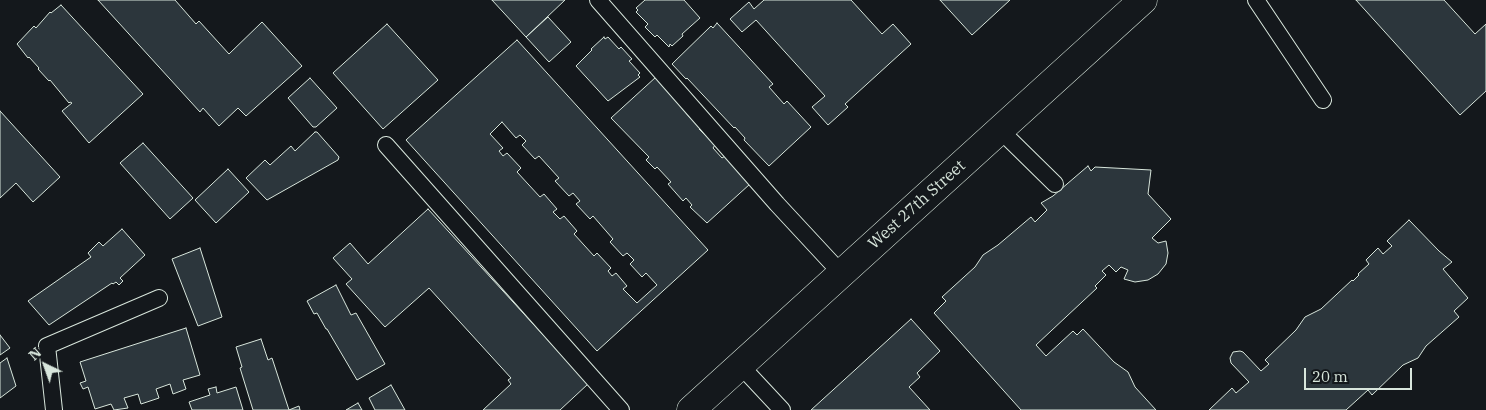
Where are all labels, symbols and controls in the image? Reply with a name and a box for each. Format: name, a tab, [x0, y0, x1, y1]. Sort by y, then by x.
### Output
street label: West 27th Street	[865, 156, 969, 254]
north arrow	[20, 340, 70, 390]
text: N	[25, 343, 45, 364]
scale bar	[1306, 358, 1414, 390]
text: 20 m	[1312, 367, 1348, 386]

